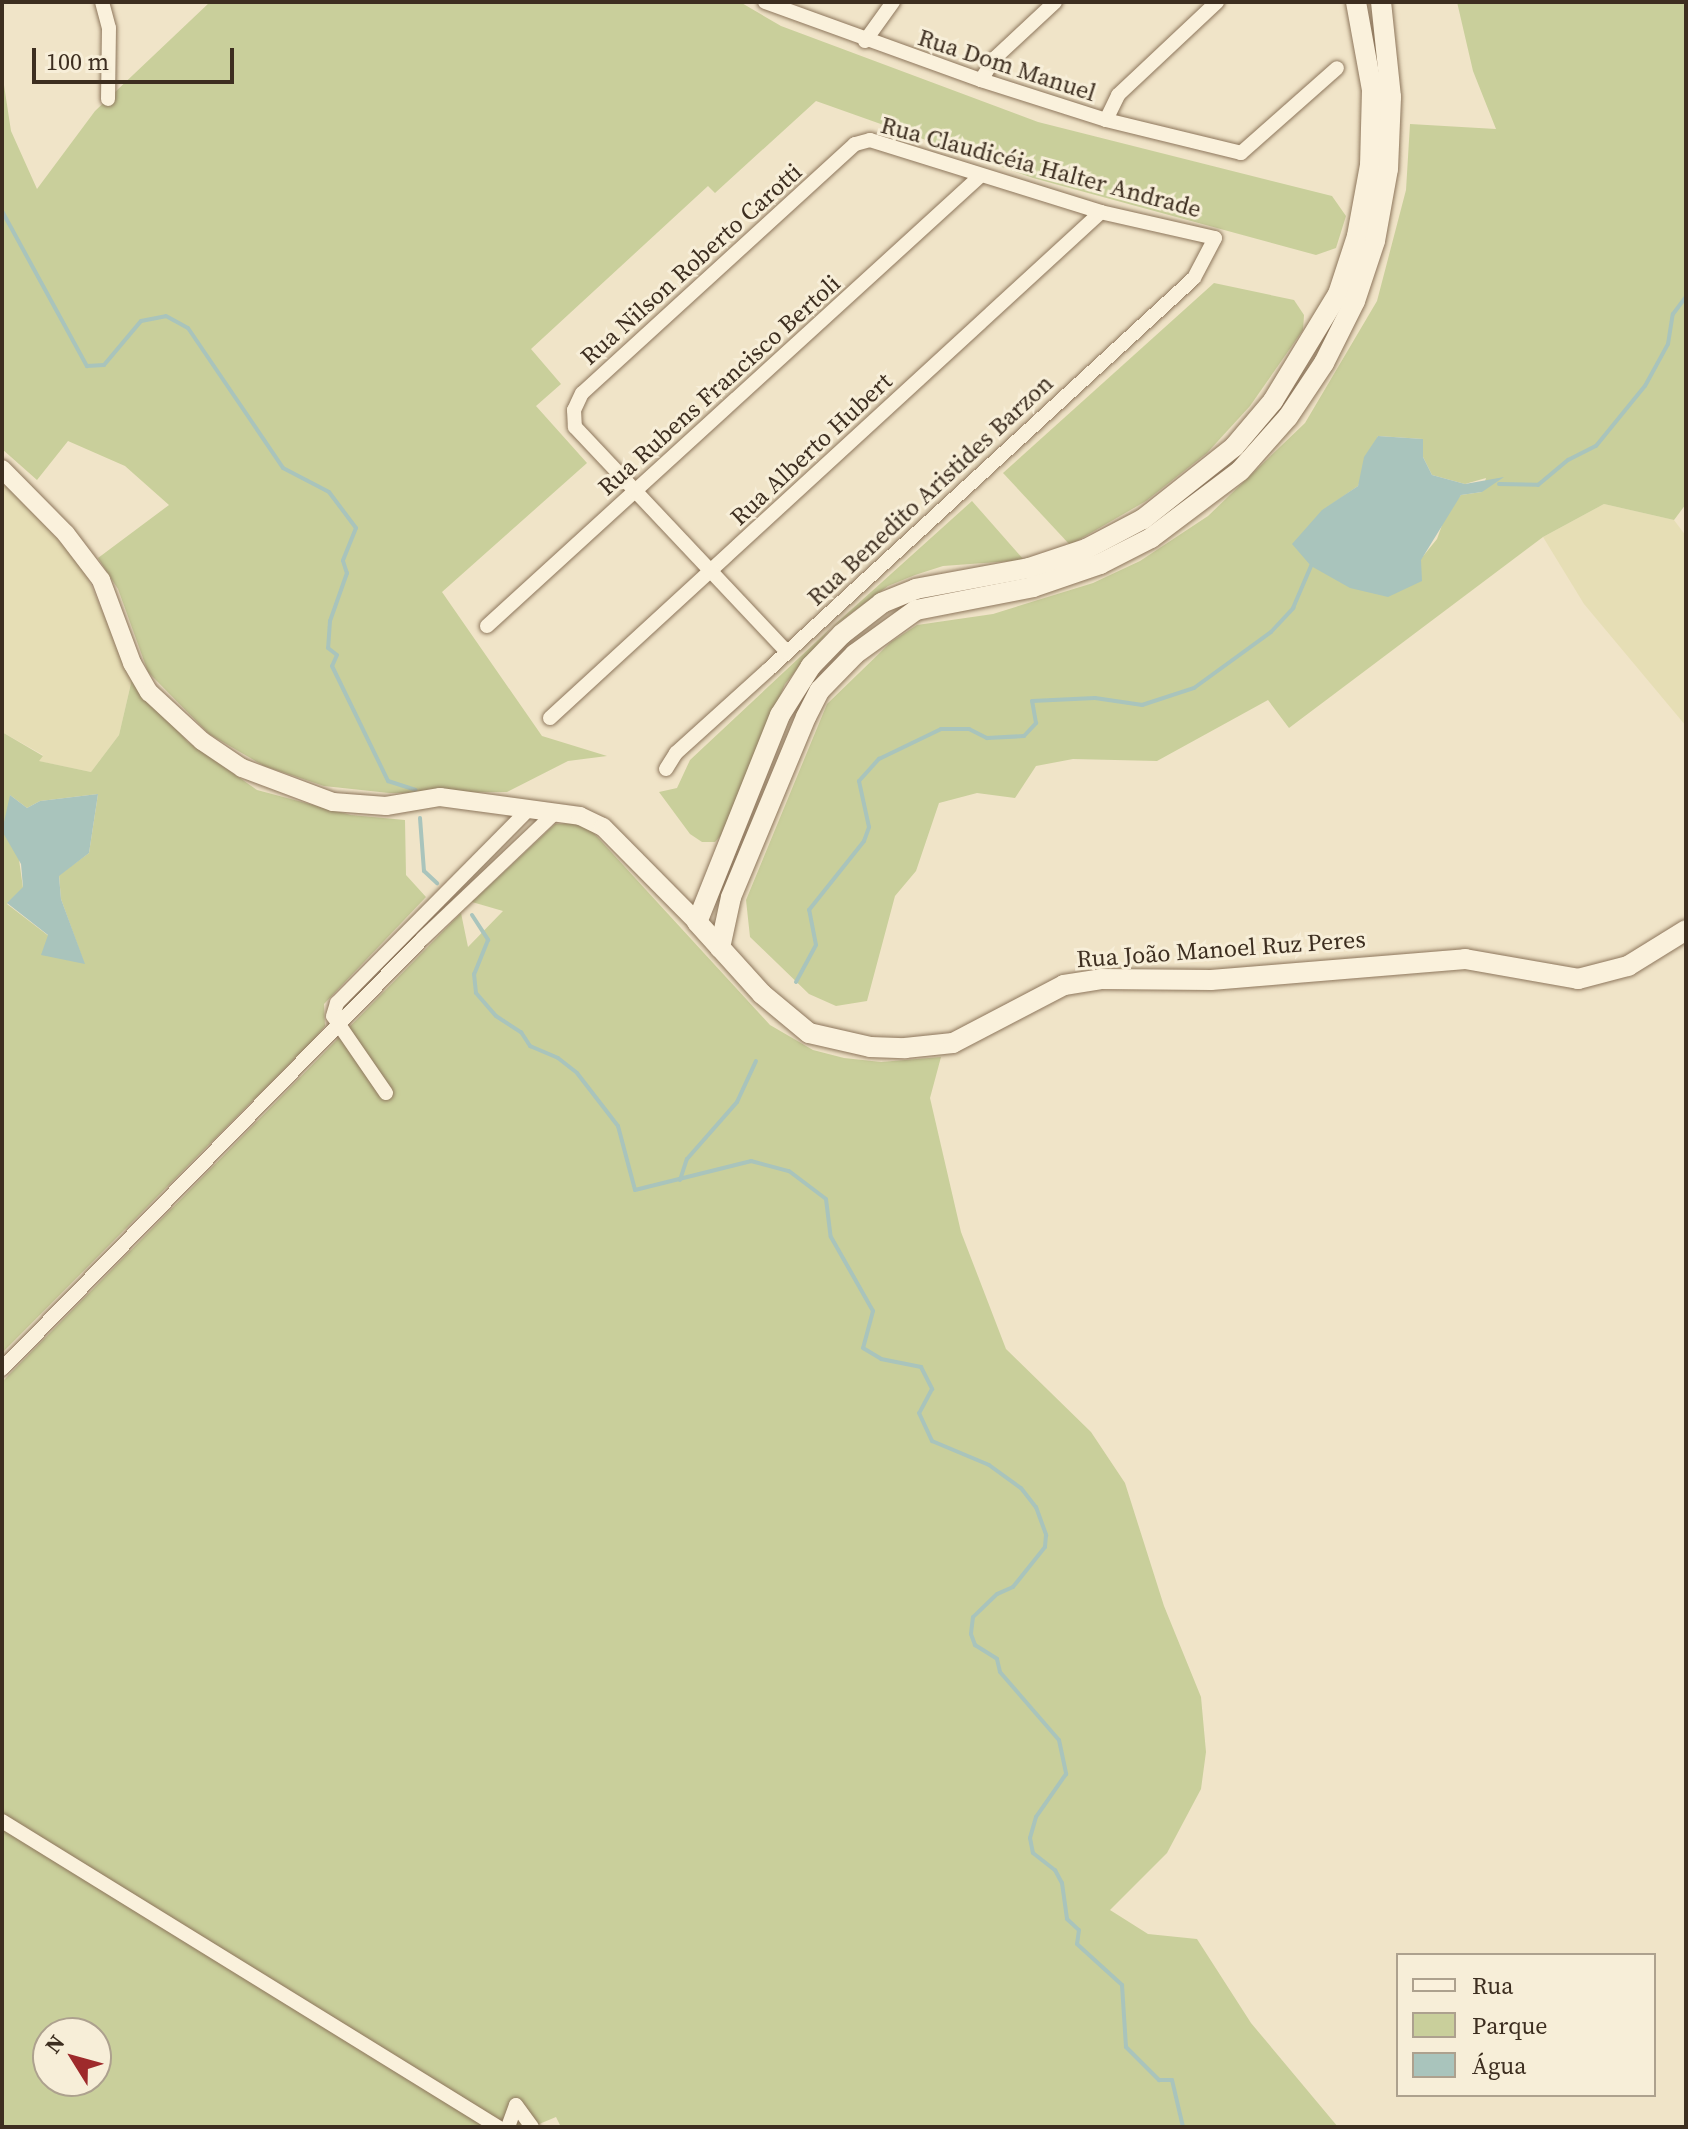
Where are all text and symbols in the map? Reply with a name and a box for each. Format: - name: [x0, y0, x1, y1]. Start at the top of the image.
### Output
- street label: Rua Dom Manuel: [914, 23, 1100, 107]
- scale bar: [36, 32, 238, 82]
- text: 100 m: [46, 45, 109, 78]
- street label: Rua Claudicéia Halter Andrade: [878, 110, 1204, 224]
- street label: Rua Nilson Roberto Carotti: [575, 157, 807, 371]
- street label: Rua Rubens Francisco Bertoli: [592, 269, 846, 501]
- street label: Rua Alberto Hubert: [724, 367, 898, 531]
- street label: Rua Benedito Aristides Barzon: [801, 369, 1059, 611]
- street label: Rua João Manoel Ruz Peres: [1075, 925, 1367, 973]
- legend: [1396, 1953, 1656, 2097]
- text: Rua: [1472, 1969, 1514, 2002]
- text: Parque: [1472, 2009, 1548, 2042]
- north arrow: [32, 2017, 112, 2097]
- text: N: [38, 2028, 71, 2059]
- text: Água: [1472, 2049, 1527, 2082]

